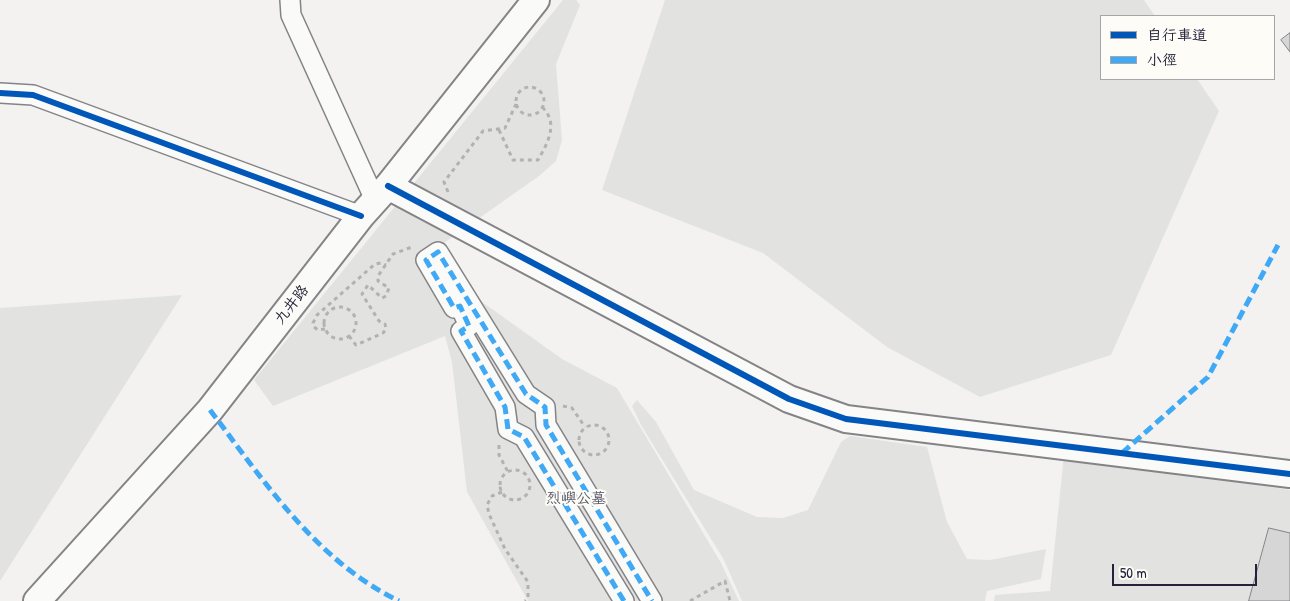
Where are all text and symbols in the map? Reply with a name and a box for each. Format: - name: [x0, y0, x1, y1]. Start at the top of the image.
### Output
- legend: [1100, 15, 1275, 80]
- text: 自行車道: [1147, 24, 1207, 45]
- text: 小徑: [1147, 49, 1177, 70]
- street label: 九井路: [271, 282, 313, 328]
- park label: 烈嶼公墓: [546, 490, 606, 508]
- scale bar: [1115, 554, 1260, 586]
- text: 50 m: [1120, 562, 1147, 583]

